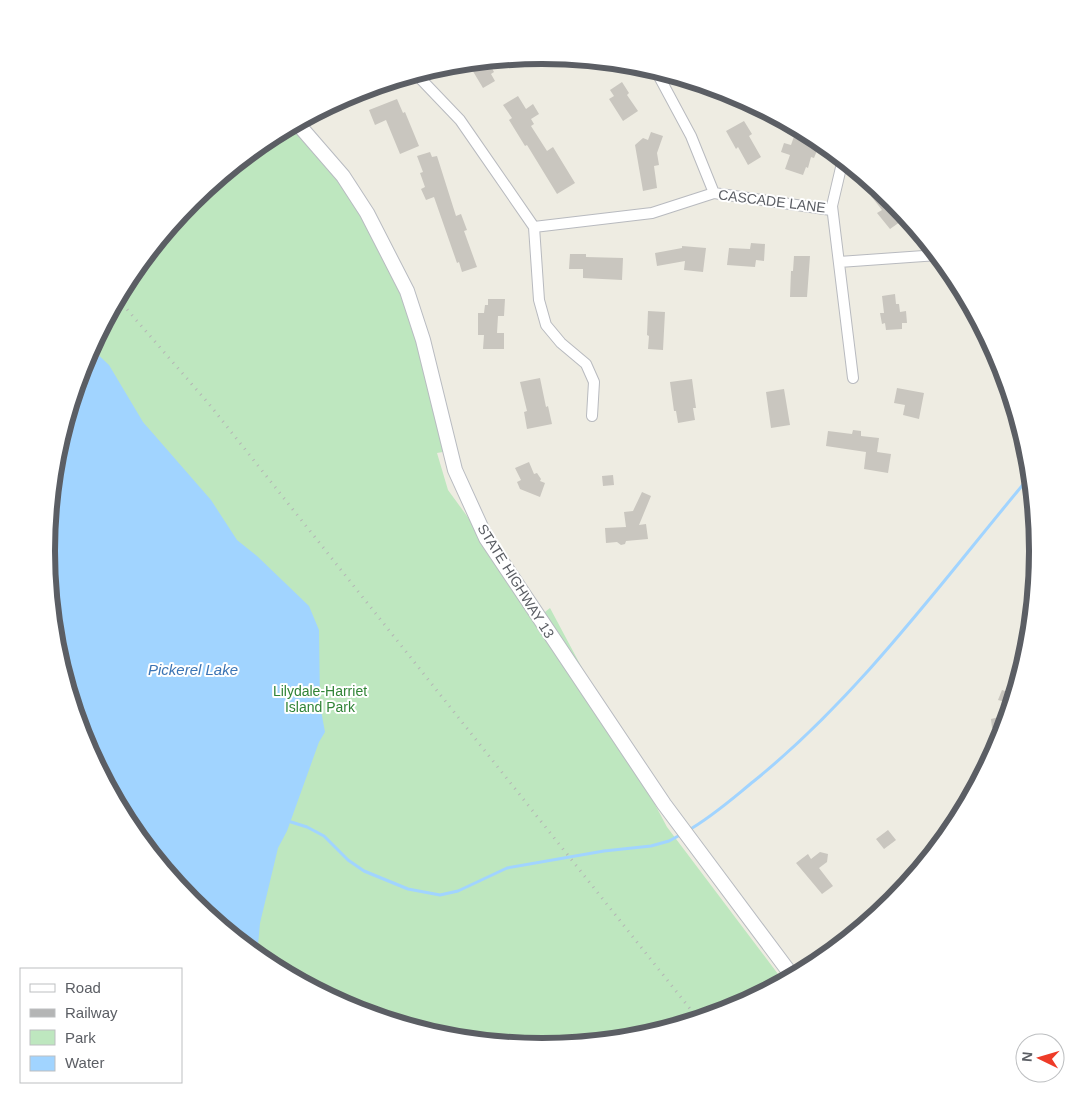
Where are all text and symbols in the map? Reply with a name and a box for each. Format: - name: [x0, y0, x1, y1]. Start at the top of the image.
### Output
- street label: CASCADE LANE: [717, 186, 827, 216]
- street label: STATE HIGHWAY 13: [474, 521, 558, 641]
- water label: Pickerel Lake: [148, 661, 238, 678]
- park label: Lilydale-Harriet Island Park: [273, 683, 367, 715]
- legend: [20, 968, 182, 1083]
- text: Road: [65, 979, 101, 996]
- text: Railway: [65, 1004, 118, 1021]
- text: Park: [65, 1029, 96, 1046]
- north arrow: [1015, 1033, 1065, 1083]
- text: N: [1019, 1051, 1035, 1063]
- text: Water: [65, 1054, 104, 1071]

